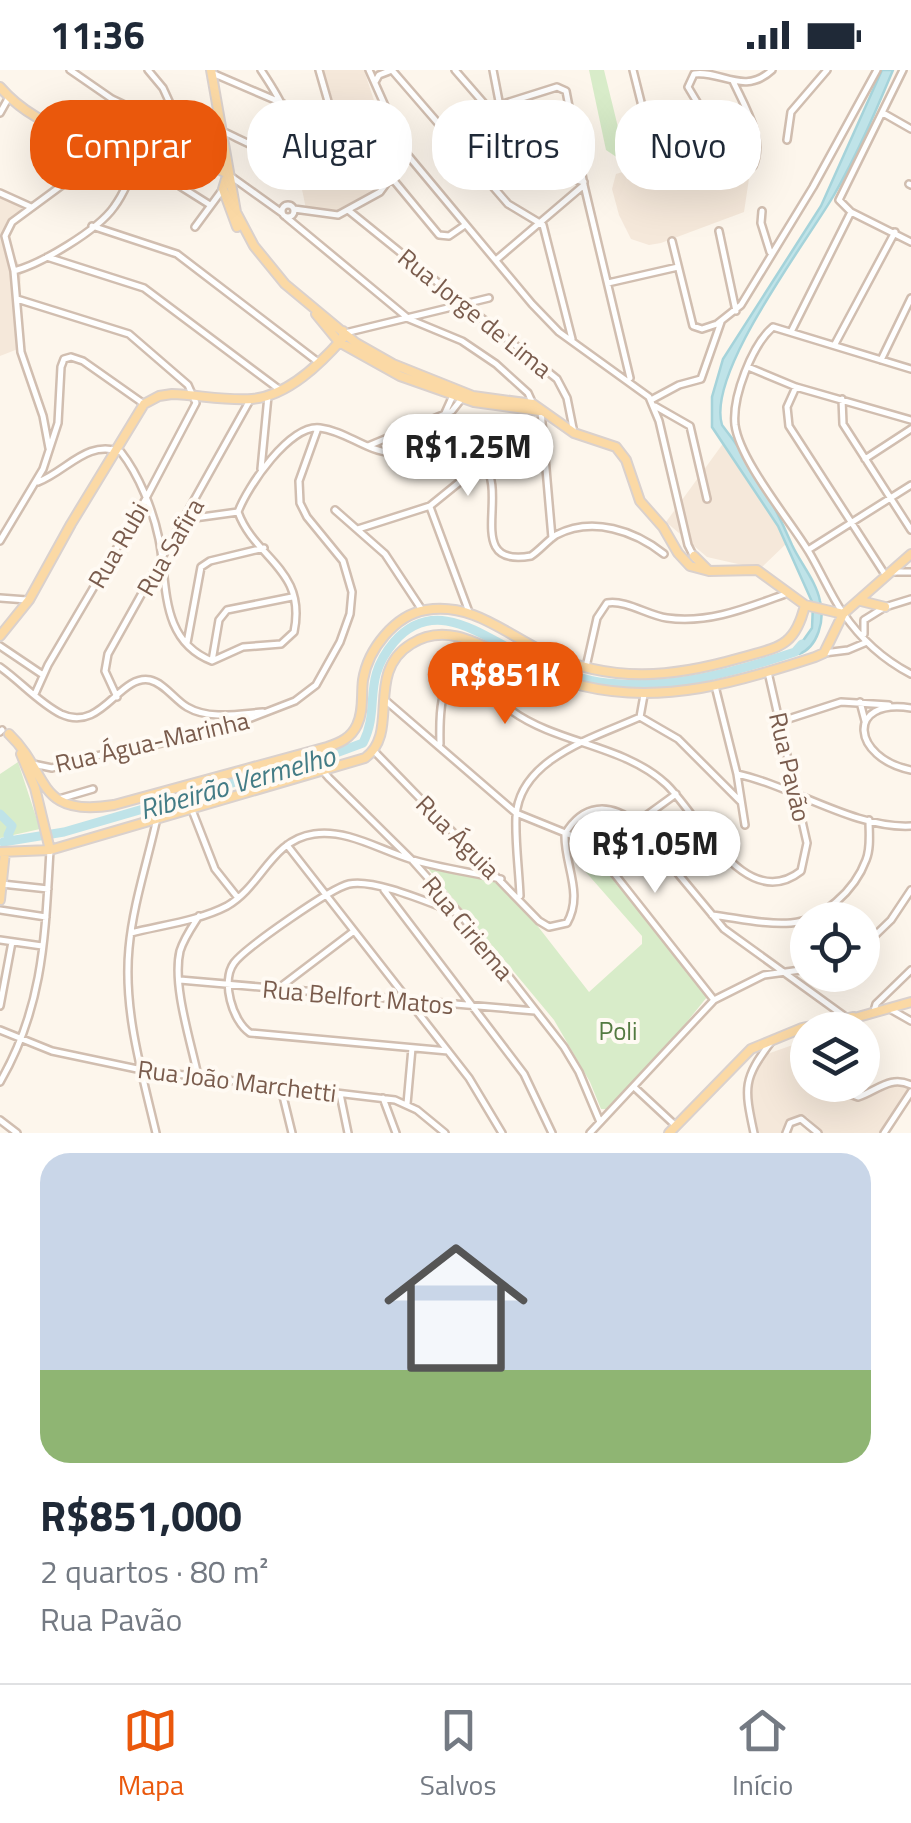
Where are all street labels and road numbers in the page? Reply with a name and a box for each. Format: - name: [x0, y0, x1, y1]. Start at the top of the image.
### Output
- street label: Rua Jorge de Lima: [390, 239, 561, 387]
- street label: Rua Safira: [127, 490, 214, 603]
- street label: Rua Rubi: [78, 495, 158, 595]
- street label: Rua Água-Marinha: [51, 701, 253, 783]
- street label: Rua Pavão: [759, 709, 821, 825]
- street label: Rua Águia: [407, 786, 509, 888]
- street label: Rua Ciriema: [413, 868, 523, 989]
- street label: Rua Belfort Matos: [261, 970, 455, 1024]
- street label: Rua João Marchetti: [135, 1050, 339, 1112]

